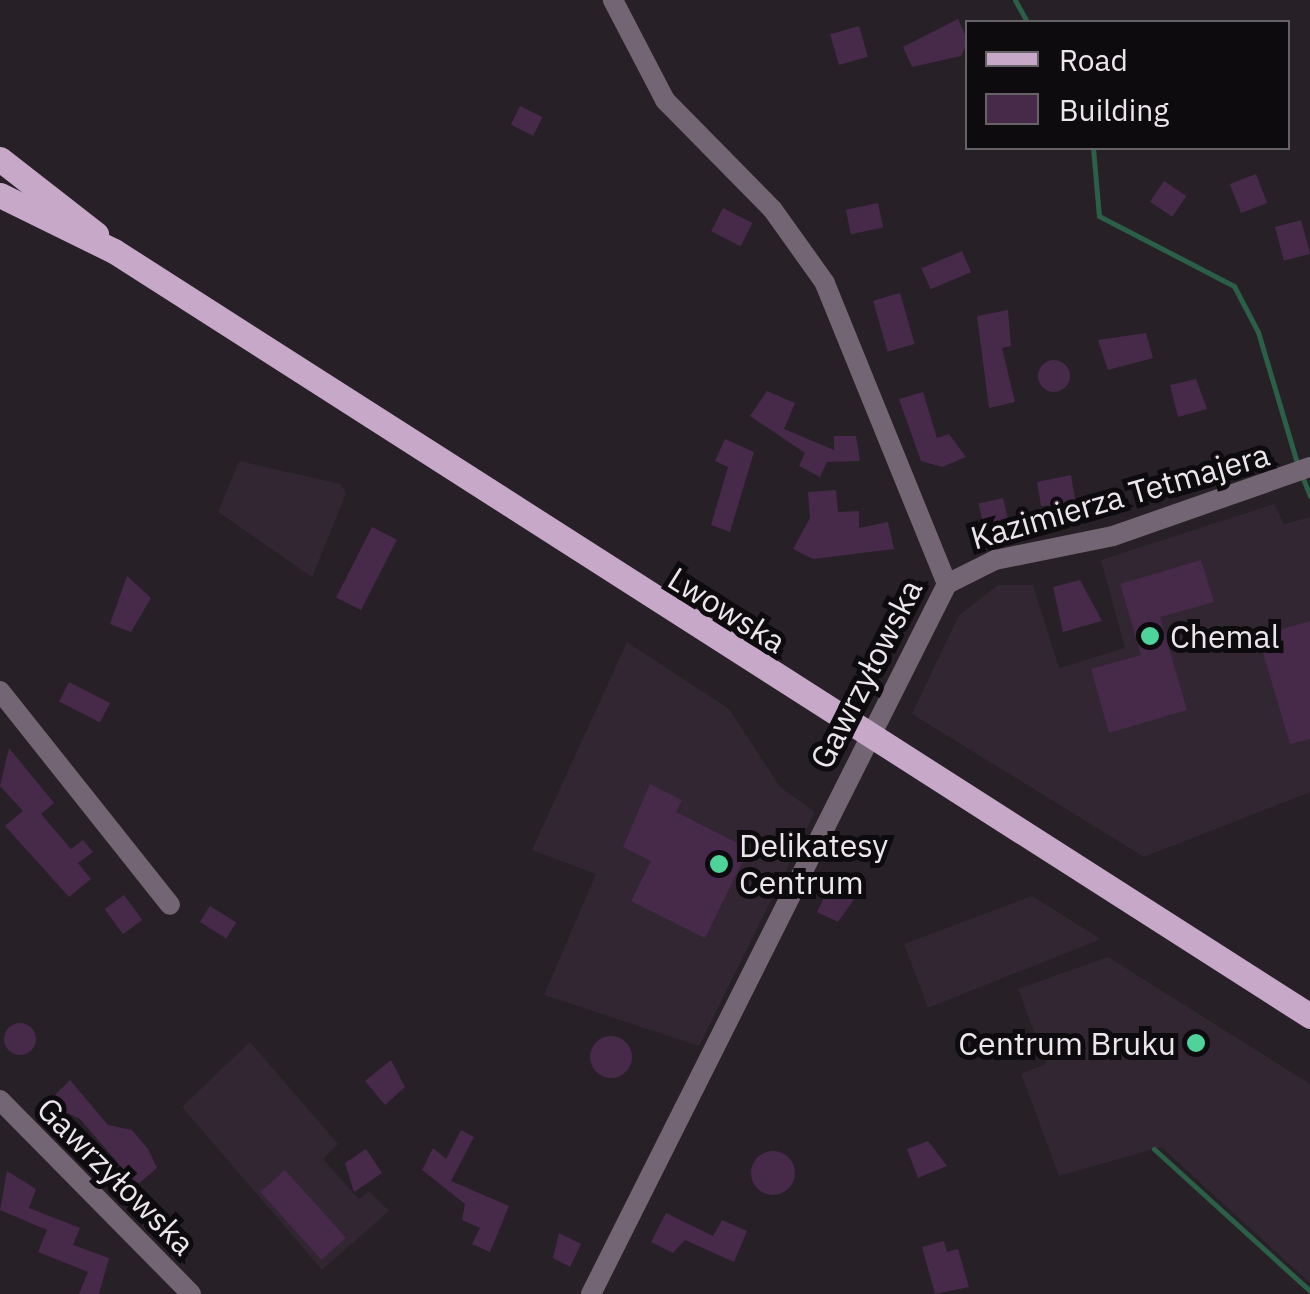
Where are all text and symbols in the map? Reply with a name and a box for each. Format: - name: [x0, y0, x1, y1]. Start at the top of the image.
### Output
- legend: [965, 20, 1290, 150]
- text: Road: [1059, 40, 1128, 79]
- text: Building: [1059, 90, 1169, 129]
- street label: Kazimierza Tetmajera: [966, 435, 1274, 557]
- street label: Lwowska: [661, 559, 793, 661]
- street label: Gawrzyłowska: [802, 573, 930, 775]
- place label: Chemal: [1170, 617, 1279, 655]
- marker: Chemal: [1139, 625, 1161, 647]
- place label: Delikatesy Centrum: [739, 827, 888, 902]
- marker: Delikatesy Centrum: [708, 853, 730, 875]
- place label: Centrum Bruku: [958, 1024, 1176, 1062]
- marker: Centrum Bruku: [1185, 1032, 1207, 1054]
- street label: Gawrzyłowska: [29, 1089, 203, 1263]

